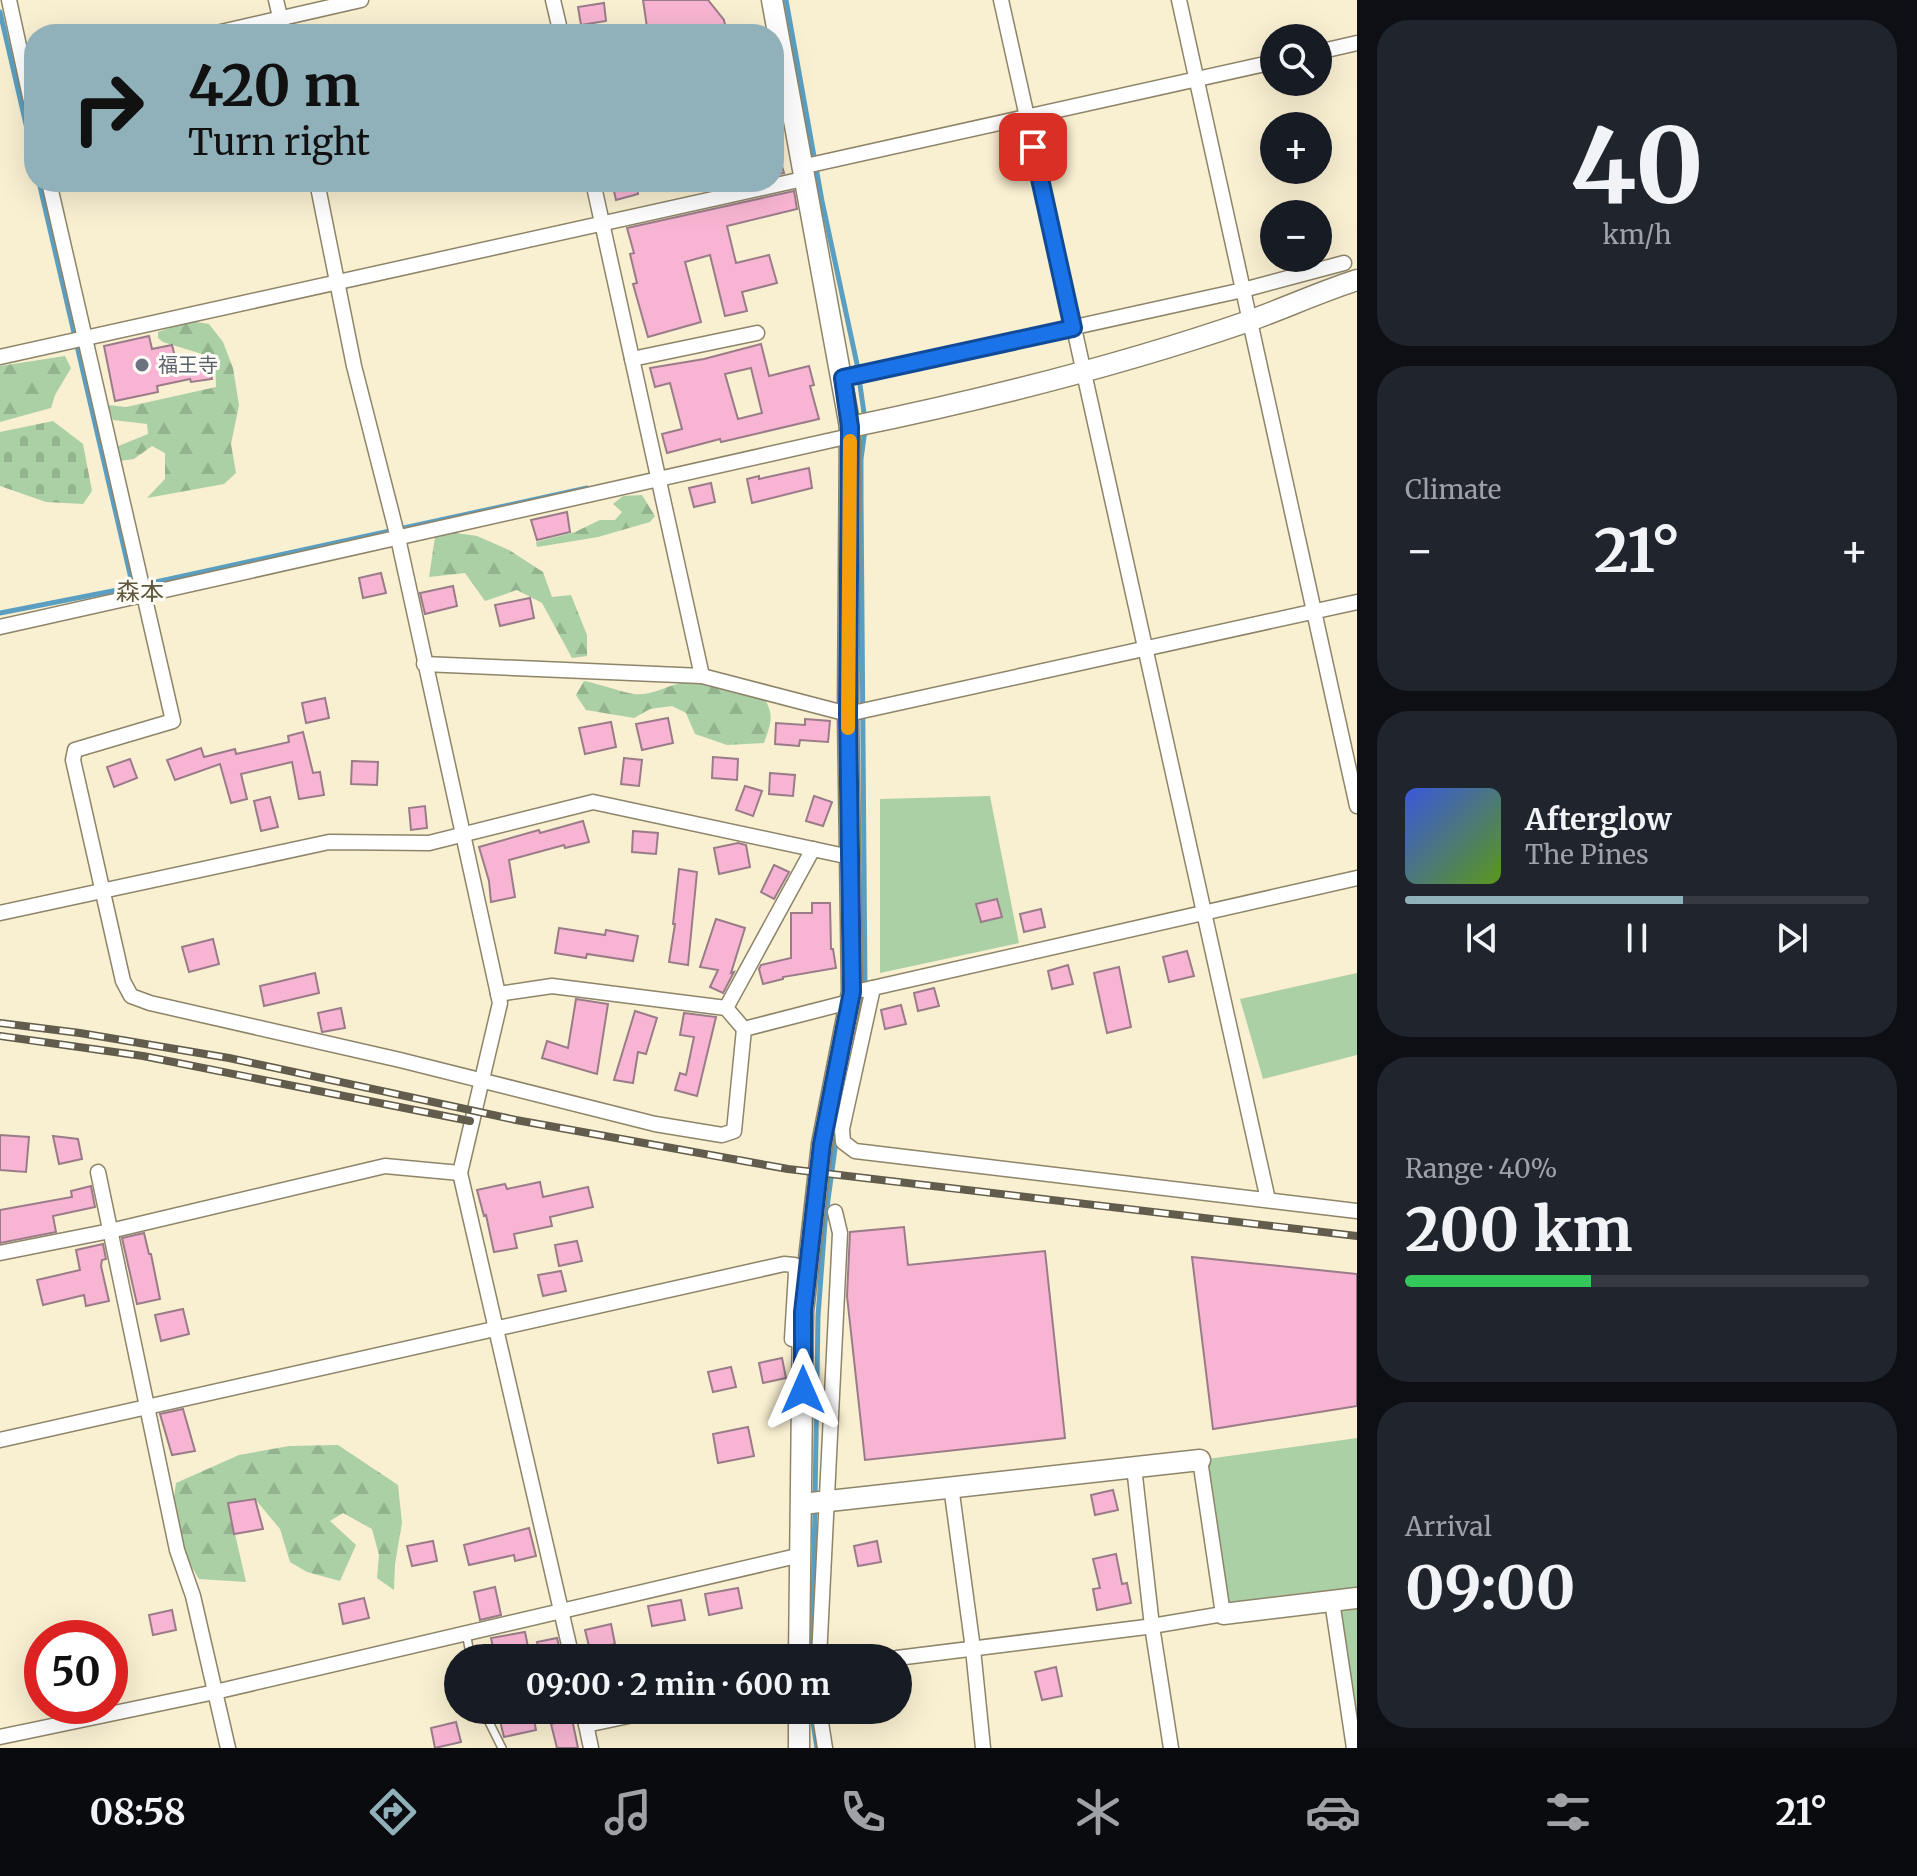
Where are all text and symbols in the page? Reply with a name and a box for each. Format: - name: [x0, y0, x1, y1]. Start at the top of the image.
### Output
- map controls: [1260, 24, 1332, 272]
- button: search: [1260, 24, 1332, 96]
- text: 420 m: [188, 51, 360, 121]
- icon: right: [56, 56, 160, 160]
- text: 40: [1570, 101, 1704, 231]
- button: +: [1260, 112, 1332, 184]
- pin: [999, 113, 1067, 181]
- text: Turn right: [188, 120, 370, 165]
- icon: arrive: [1011, 125, 1055, 169]
- button: −: [1260, 200, 1332, 272]
- text: km/h: [1603, 218, 1671, 251]
- place label: 福王寺: [158, 352, 218, 377]
- marker: 福王寺: [133, 356, 151, 374]
- text: Climate: [1405, 473, 1501, 506]
- text: 21°: [1594, 513, 1680, 588]
- text: −: [1405, 523, 1434, 578]
- text: +: [1840, 523, 1869, 578]
- district label: 森本: [116, 576, 164, 607]
- text: Afterglow: [1525, 800, 1672, 838]
- text: The Pines: [1525, 838, 1649, 871]
- icon: previous: [1460, 916, 1504, 960]
- icon: pause: [1615, 916, 1659, 960]
- icon: next: [1770, 916, 1814, 960]
- text: Range · 40%: [1405, 1152, 1557, 1185]
- text: 200 km: [1405, 1192, 1633, 1267]
- position arrow: [761, 1348, 845, 1432]
- text: Arrival: [1405, 1510, 1492, 1543]
- text: 09:00: [1405, 1550, 1575, 1625]
- speed limit sign: 50: [24, 1620, 128, 1724]
- text: 09:00 · 2 min · 600 m: [526, 1665, 830, 1703]
- icon: directions: [365, 1784, 421, 1840]
- icon: music: [600, 1784, 656, 1840]
- icon: phone: [835, 1784, 891, 1840]
- icon: climate: [1070, 1784, 1126, 1840]
- icon: car: [1305, 1784, 1361, 1840]
- icon: filters: [1540, 1784, 1596, 1840]
- text: 08:58: [90, 1790, 186, 1835]
- text: 21°: [1775, 1790, 1827, 1835]

